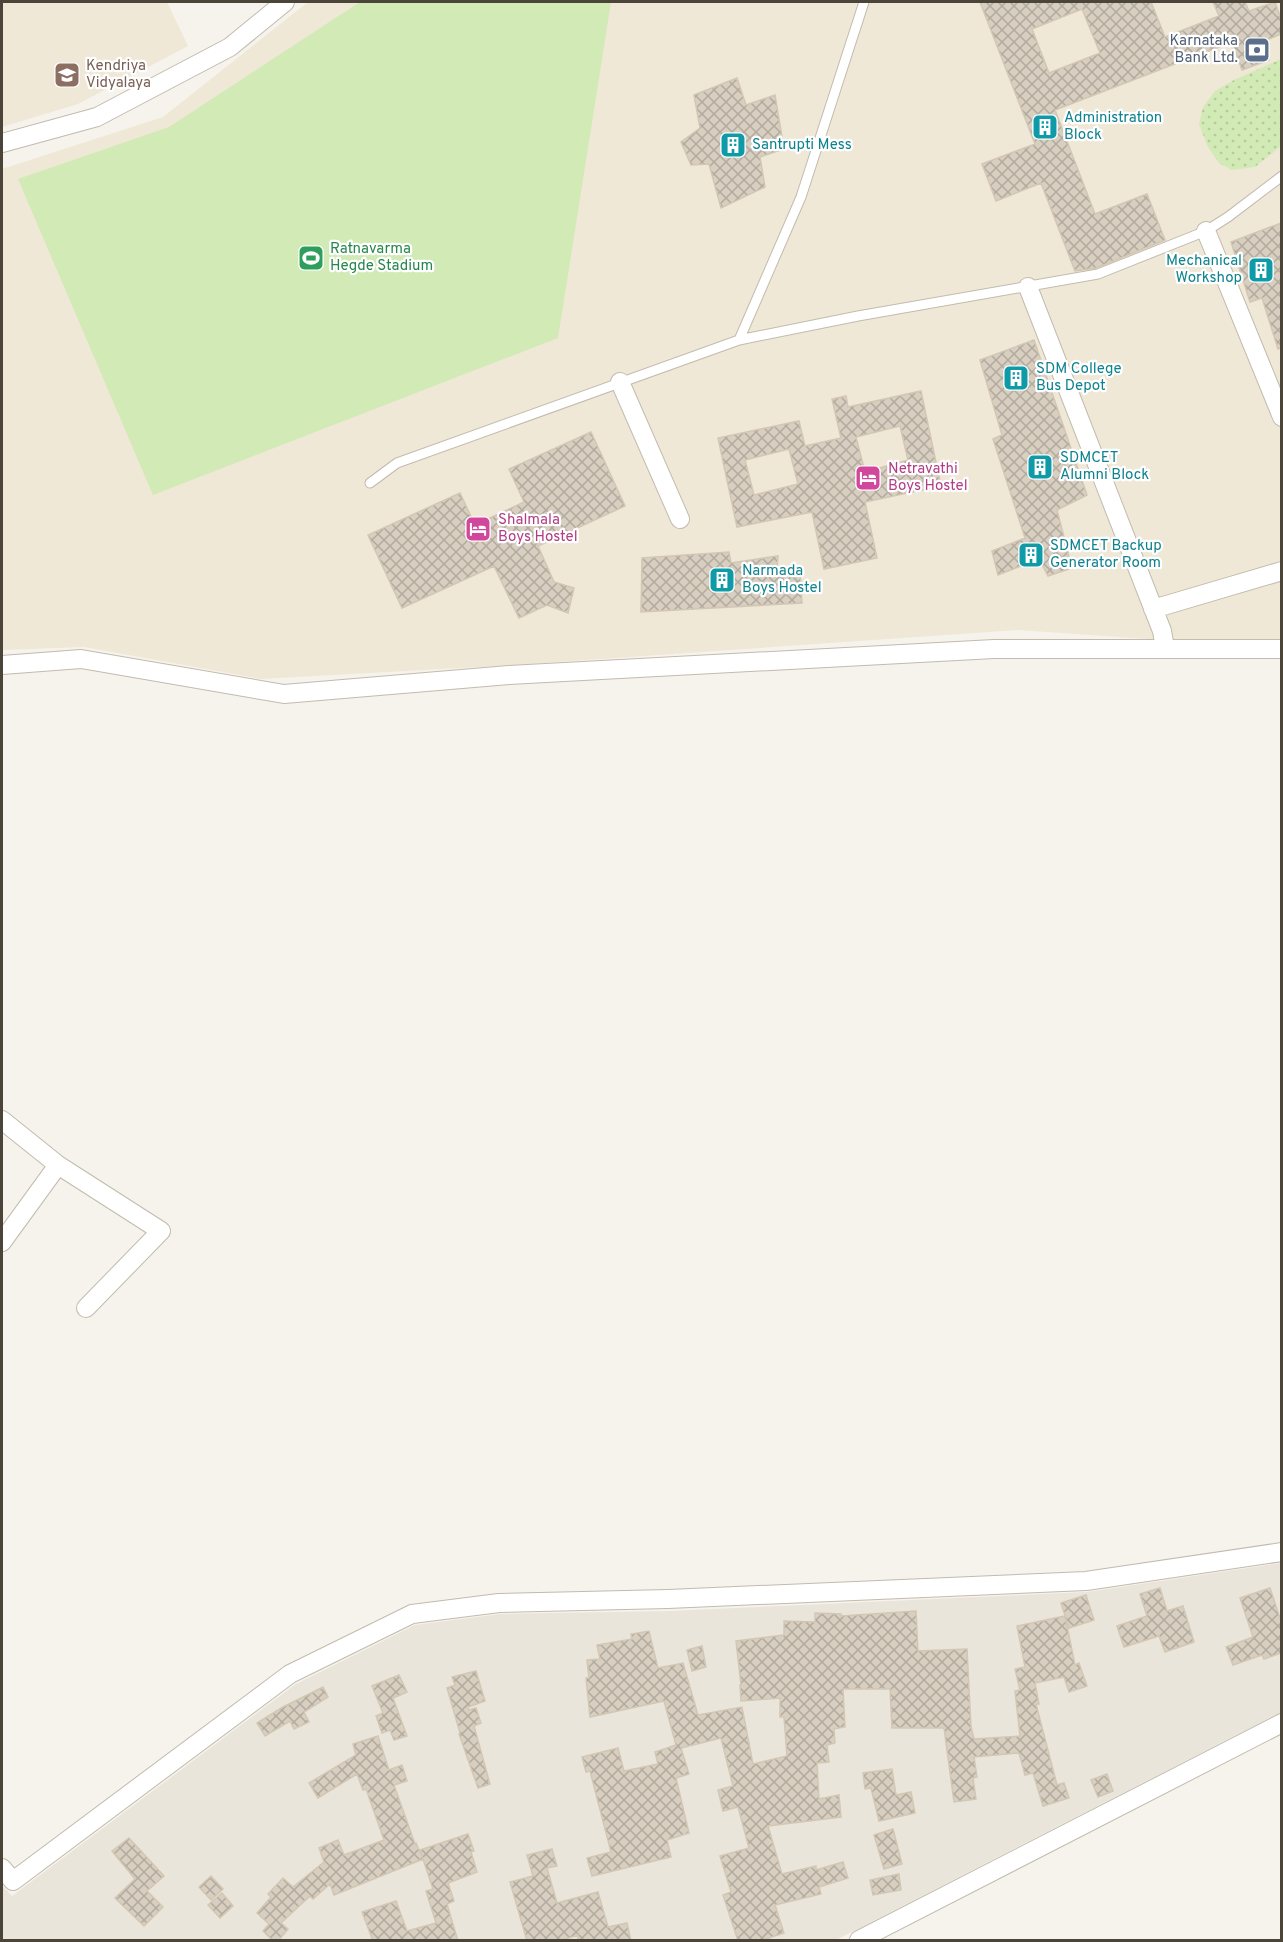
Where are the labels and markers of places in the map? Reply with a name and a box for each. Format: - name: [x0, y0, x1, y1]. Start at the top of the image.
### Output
- place label: Karnataka Bank Ltd.: [1169, 32, 1238, 68]
- bank icon: Karnataka Bank Ltd.: [1242, 35, 1272, 65]
- place label: Kendriya Vidyalaya: [86, 57, 151, 93]
- school or university icon: Kendriya Vidyalaya: [52, 60, 82, 90]
- place label: Administration Block: [1064, 109, 1162, 145]
- building icon: Administration Block: [1030, 112, 1060, 142]
- building icon: Santrupti Mess: [718, 130, 748, 160]
- place label: Santrupti Mess: [752, 136, 852, 155]
- place label: Ratnavarma Hegde Stadium: [330, 240, 433, 276]
- sports icon: Ratnavarma Hegde Stadium: [296, 243, 326, 273]
- place label: Mechanical Workshop: [1166, 252, 1242, 288]
- building icon: Mechanical Workshop: [1246, 255, 1276, 285]
- place label: SDM College Bus Depot: [1036, 360, 1122, 396]
- building icon: SDM College Bus Depot: [1001, 363, 1031, 393]
- place label: SDMCET Alumni Block: [1060, 449, 1149, 485]
- building icon: SDMCET Alumni Block: [1025, 452, 1055, 482]
- place label: Netravathi Boys Hostel: [888, 460, 968, 496]
- hotel icon: Netravathi Boys Hostel: [853, 463, 883, 493]
- place label: Shalmala Boys Hostel: [498, 511, 578, 547]
- hotel icon: Shalmala Boys Hostel: [463, 514, 493, 544]
- place label: SDMCET Backup Generator Room: [1050, 537, 1162, 573]
- building icon: SDMCET Backup Generator Room: [1016, 540, 1046, 570]
- place label: Narmada Boys Hostel: [742, 562, 822, 598]
- building icon: Narmada Boys Hostel: [707, 565, 737, 595]

